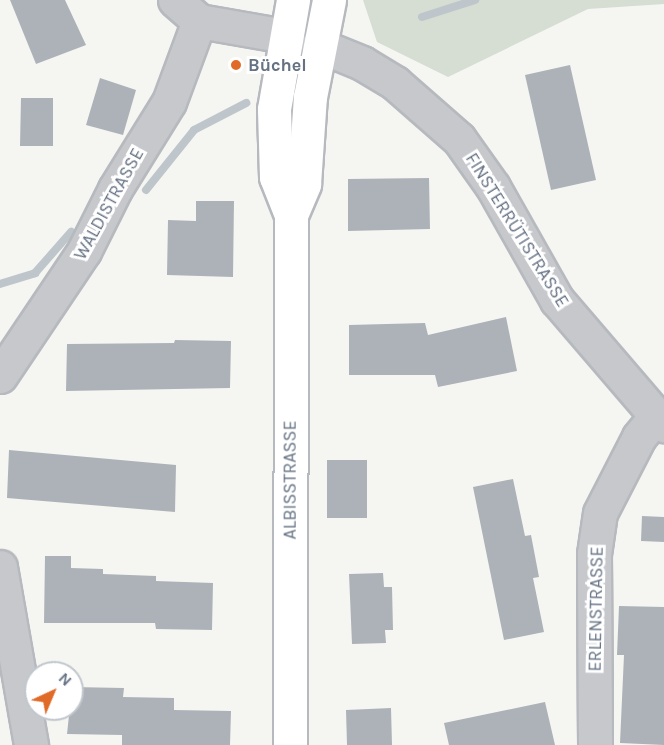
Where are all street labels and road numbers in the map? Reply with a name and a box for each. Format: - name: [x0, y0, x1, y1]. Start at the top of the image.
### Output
- street label: WALDISTRASSE: [69, 144, 149, 264]
- street label: FINSTERRÜTISTRASSE: [461, 149, 573, 311]
- street label: ALBISSTRASSE: [279, 421, 301, 539]
- street label: ERLENSTRASSE: [584, 546, 608, 672]

